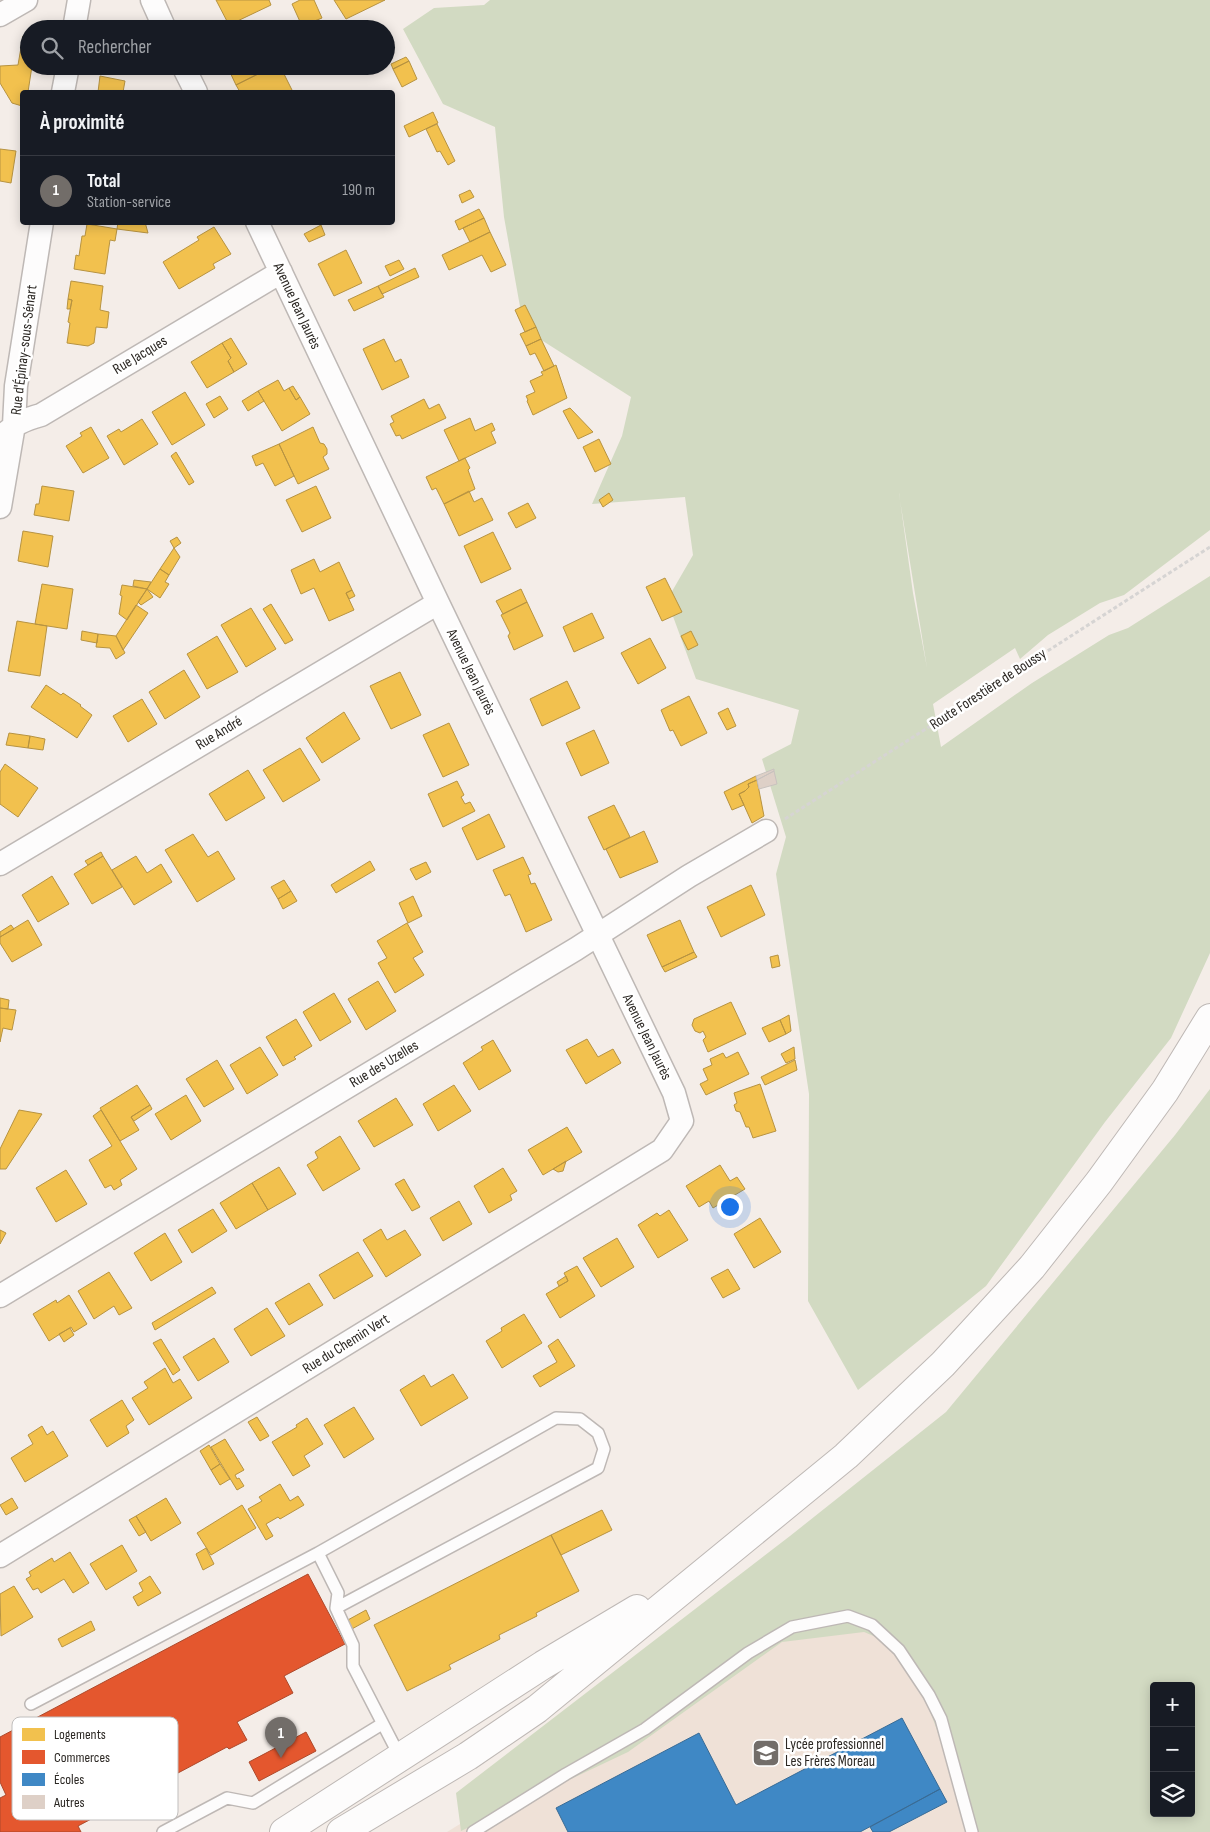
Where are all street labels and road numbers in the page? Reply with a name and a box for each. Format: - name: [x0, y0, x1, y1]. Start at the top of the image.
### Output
- street label: Avenue Jean Jaurès: [268, 259, 325, 352]
- street label: Rue d'Épinay-sous-Sénart: [7, 283, 41, 416]
- street label: Rue Jacques: [109, 331, 171, 379]
- street label: Avenue Jean Jaurès: [442, 625, 500, 718]
- street label: Route Forestière de Boussy: [926, 644, 1050, 734]
- street label: Rue André: [192, 712, 246, 754]
- street label: Avenue Jean Jaurès: [618, 990, 676, 1083]
- street label: Rue des Uzelles: [346, 1036, 422, 1092]
- street label: Rue du Chemin Vert: [299, 1310, 393, 1378]

